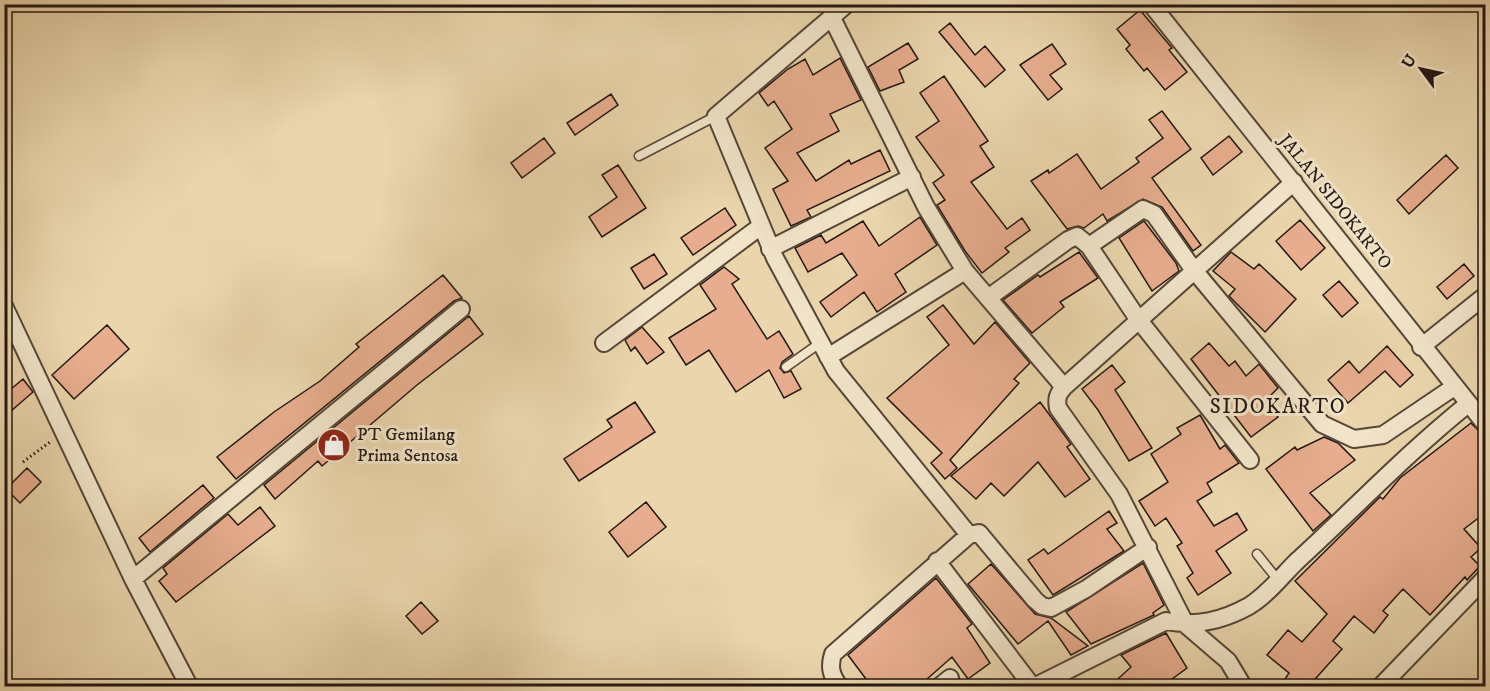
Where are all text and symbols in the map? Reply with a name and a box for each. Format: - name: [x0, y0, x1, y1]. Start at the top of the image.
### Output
- north arrow: [1391, 39, 1451, 99]
- text: U: [1397, 50, 1421, 72]
- street label: JALAN SIDOKARTO: [1273, 129, 1396, 274]
- district label: SIDOKARTO: [1210, 394, 1346, 420]
- place label: PT Gemilang Prima Sentosa: [357, 424, 459, 467]
- shop icon: PT Gemilang Prima Sentosa: [316, 427, 352, 463]

